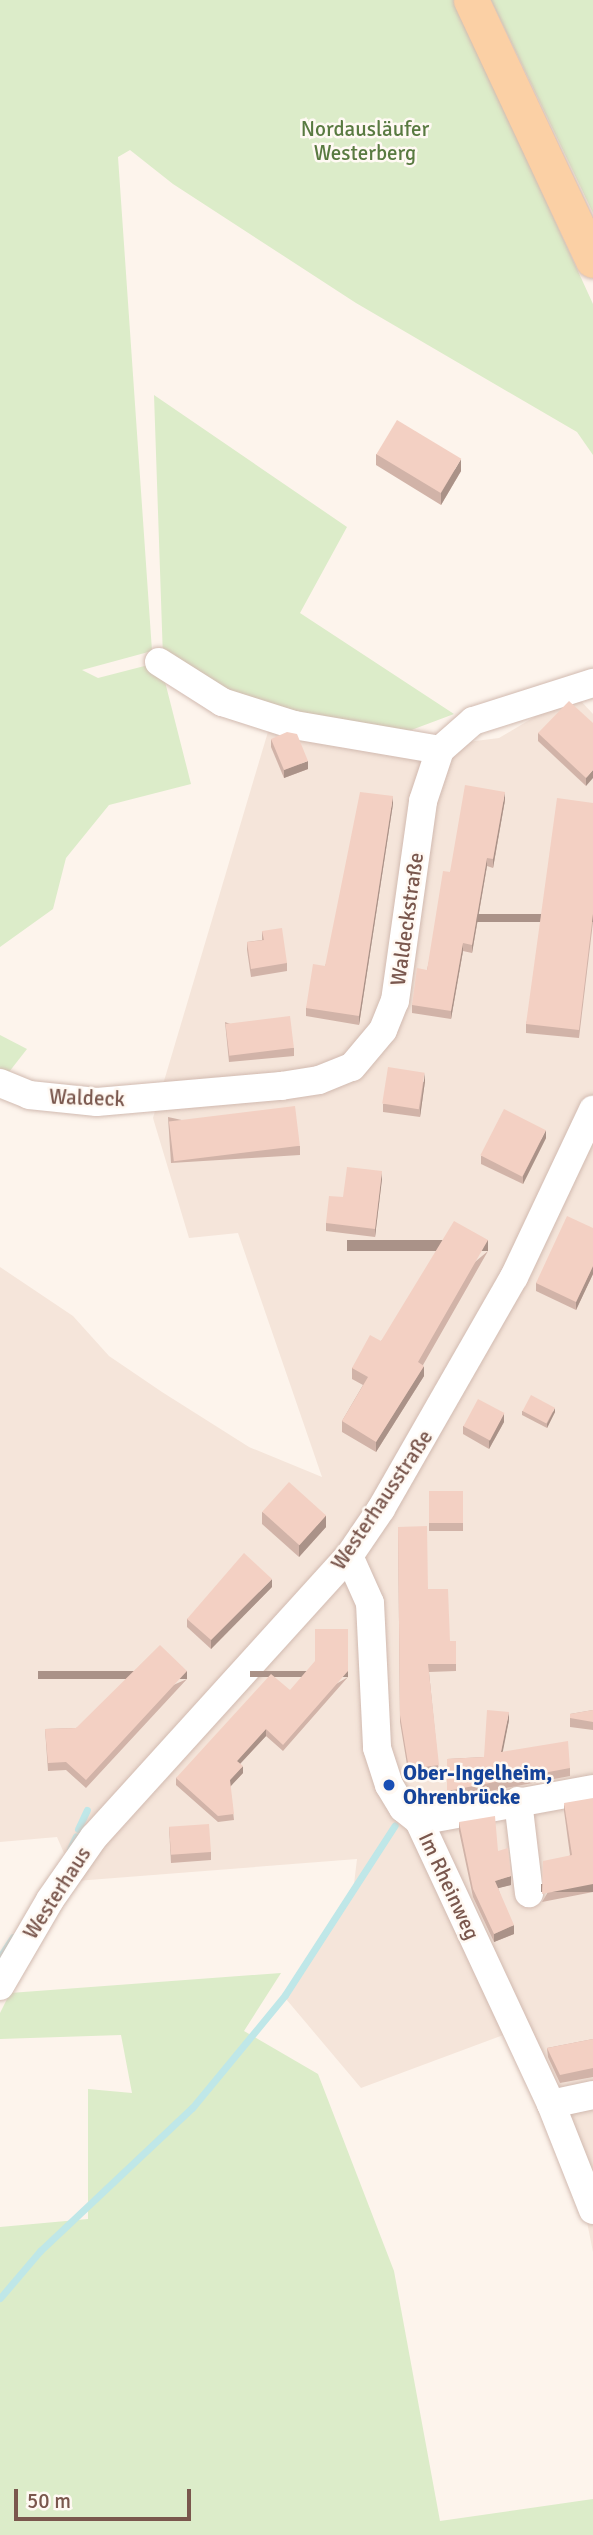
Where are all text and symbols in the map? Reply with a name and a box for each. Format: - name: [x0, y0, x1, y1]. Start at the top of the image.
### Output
- park label: Nordausläufer Westerberg: [301, 116, 429, 166]
- street label: Waldeckstraße: [385, 851, 429, 987]
- street label: Waldeck: [49, 1084, 125, 1112]
- street label: Westerhausstraße: [326, 1425, 438, 1575]
- place label: Ober-Ingelheim, Ohrenbrücke: [403, 1760, 553, 1810]
- marker: Ober-Ingelheim, Ohrenbrücke: [381, 1777, 397, 1793]
- street label: Im Rheinweg: [413, 1828, 485, 1944]
- street label: Westerhaus: [18, 1842, 96, 1944]
- scale bar: [18, 2476, 194, 2520]
- text: 50 m: [27, 2488, 71, 2514]

